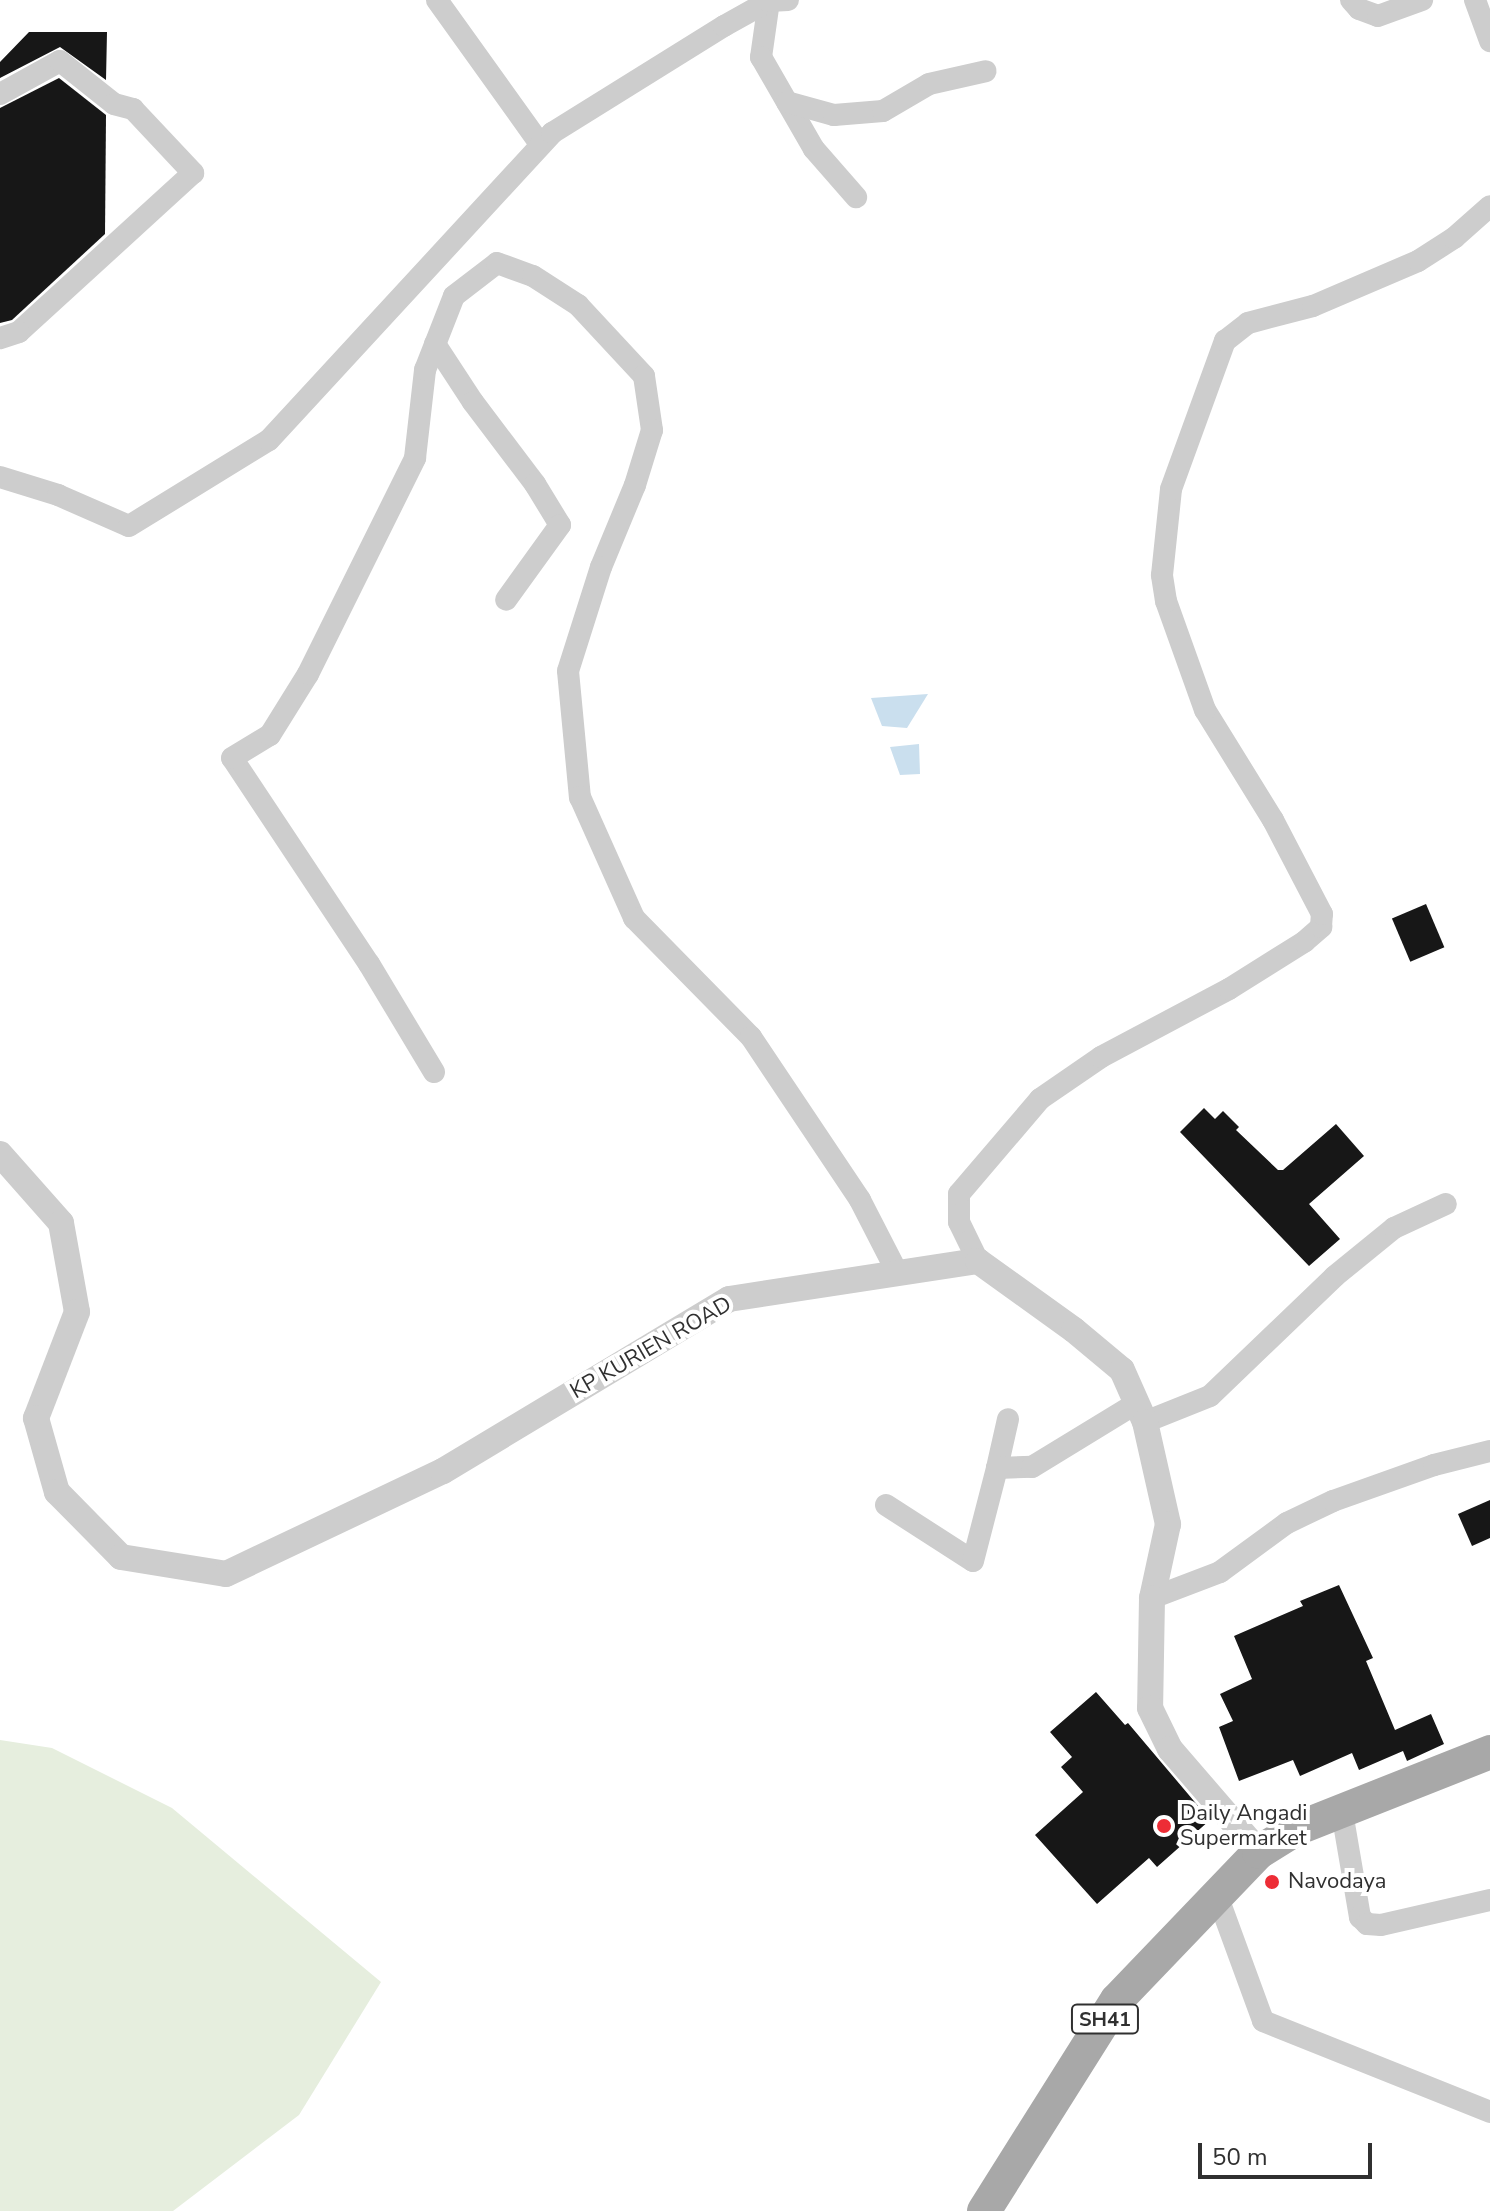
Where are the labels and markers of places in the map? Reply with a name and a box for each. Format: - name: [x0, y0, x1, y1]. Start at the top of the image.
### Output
- place label: Daily Angadi Supermarket: [1180, 1800, 1307, 1852]
- marker: Daily Angadi Supermarket: [1155, 1817, 1173, 1835]
- place label: Navodaya: [1288, 1869, 1386, 1895]
- marker: Navodaya: [1263, 1873, 1281, 1891]

